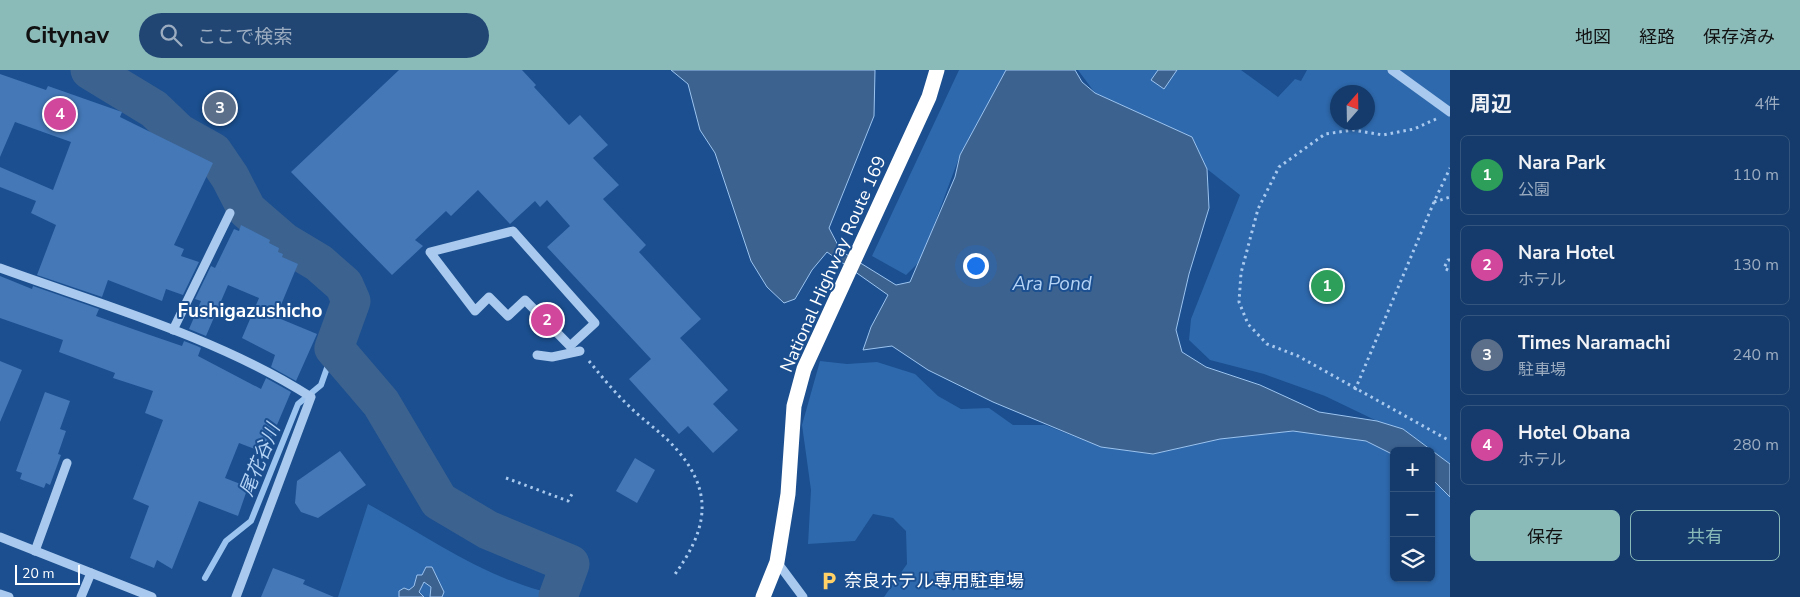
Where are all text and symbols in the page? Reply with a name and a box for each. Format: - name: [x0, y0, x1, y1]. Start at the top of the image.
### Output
- search box: [139, 13, 489, 58]
- text: Citynav: [25, 19, 109, 51]
- icon: search: [157, 21, 185, 49]
- text: ここで検索: [197, 24, 292, 50]
- text: 地図: [1575, 25, 1611, 49]
- text: 経路: [1639, 25, 1675, 49]
- text: 保存済み: [1703, 25, 1775, 49]
- north arrow: [1330, 85, 1375, 130]
- pin: 3: [204, 89, 236, 127]
- text: 周辺: [1470, 90, 1512, 118]
- text: 4件: [1754, 93, 1780, 115]
- pin: 4: [44, 95, 76, 133]
- text: Nara Park: [1518, 150, 1605, 176]
- street label: National Highway Route 169: [774, 152, 892, 376]
- text: 1: [1482, 164, 1492, 186]
- text: 110 m: [1732, 164, 1779, 186]
- text: 公園: [1518, 179, 1550, 201]
- text: Nara Hotel: [1518, 240, 1615, 266]
- your location: [963, 253, 989, 279]
- text: 2: [1482, 254, 1492, 276]
- text: 130 m: [1732, 254, 1779, 276]
- pin: 1: [1311, 267, 1343, 305]
- text: ホテル: [1518, 269, 1566, 291]
- water label: Ara Pond: [1011, 271, 1093, 297]
- district label: Fushigazushicho: [178, 298, 322, 324]
- pin: 2: [531, 301, 563, 339]
- text: Times Naramachi: [1518, 330, 1670, 356]
- text: 3: [1482, 344, 1492, 366]
- text: 240 m: [1732, 344, 1779, 366]
- text: 駐車場: [1518, 359, 1566, 381]
- water label: 尾花谷川: [234, 418, 287, 500]
- text: Hotel Obana: [1518, 420, 1630, 446]
- text: 4: [1482, 434, 1492, 456]
- text: 280 m: [1732, 434, 1779, 456]
- map controls: [1390, 447, 1435, 582]
- button: +: [1390, 447, 1435, 492]
- text: ホテル: [1518, 449, 1566, 471]
- button: −: [1390, 492, 1435, 537]
- button: 保存: [1470, 510, 1620, 561]
- button: 共有: [1630, 510, 1780, 561]
- button: layers: [1390, 537, 1435, 582]
- scale bar: [15, 562, 80, 585]
- text: 20 m: [22, 564, 54, 583]
- place label: 奈良ホテル専用駐車場: [844, 569, 1024, 593]
- parking icon: 奈良ホテル専用駐車場: [818, 570, 840, 592]

